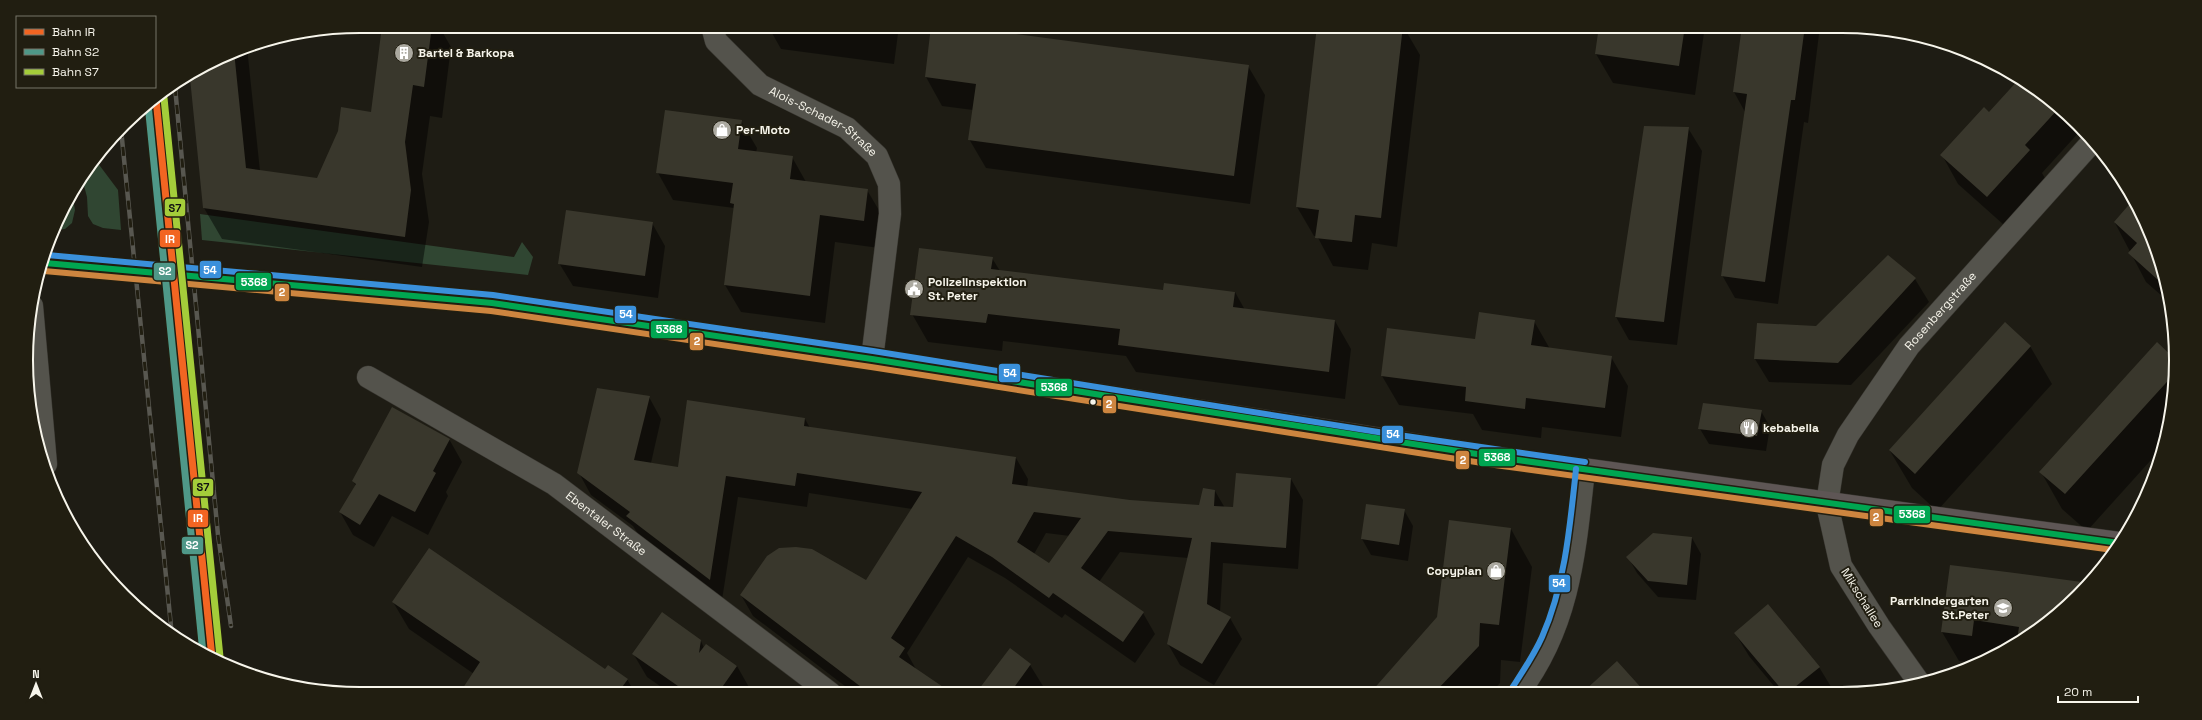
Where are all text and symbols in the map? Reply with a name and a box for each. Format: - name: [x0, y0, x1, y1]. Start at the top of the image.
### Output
- legend: [16, 16, 156, 88]
- text: Bahn IR: [52, 24, 95, 40]
- building icon: Bartel & Barkopa: [393, 42, 415, 64]
- text: Bahn S2: [52, 44, 99, 60]
- place label: Bartel & Barkopa: [418, 45, 514, 61]
- text: Bahn S7: [52, 64, 99, 80]
- street label: Alois-Schader-Straße: [766, 83, 881, 160]
- shop icon: Per-Moto: [711, 119, 733, 141]
- place label: Per-Moto: [736, 122, 790, 138]
- line badge: S7: [164, 198, 186, 217]
- text: S7: [169, 201, 181, 215]
- line badge: IR: [159, 229, 181, 248]
- text: IR: [165, 232, 175, 246]
- line badge: 54: [199, 260, 222, 279]
- line badge: S2: [153, 262, 176, 281]
- text: 54: [203, 263, 217, 277]
- text: S2: [158, 264, 172, 278]
- street label: Rosenbergstraße: [1901, 268, 1980, 354]
- line badge: 5368: [235, 272, 272, 291]
- place label: Polizeiinspektion St. Peter: [928, 274, 1027, 304]
- text: 5368: [241, 275, 268, 289]
- public building icon: Polizeiinspektion St. Peter: [903, 278, 925, 300]
- line badge: 2: [274, 283, 290, 302]
- text: 2: [279, 285, 286, 299]
- line badge: 54: [614, 305, 637, 324]
- text: 54: [619, 307, 633, 321]
- line badge: 5368: [650, 320, 688, 339]
- text: 5368: [656, 322, 683, 336]
- line badge: 2: [689, 332, 704, 351]
- text: 2: [694, 334, 701, 348]
- line badge: 54: [998, 363, 1021, 383]
- text: 54: [1003, 366, 1017, 380]
- line badge: 5368: [1035, 378, 1073, 397]
- text: 5368: [1041, 380, 1068, 394]
- line badge: 2: [1102, 395, 1117, 414]
- unlabelled marker: [1088, 397, 1098, 407]
- text: 2: [1106, 397, 1113, 411]
- restaurant icon: kebabella: [1738, 417, 1760, 439]
- place label: kebabella: [1763, 420, 1819, 436]
- line badge: 54: [1381, 425, 1404, 444]
- text: 54: [1386, 427, 1400, 441]
- line badge: 5368: [1478, 448, 1516, 467]
- line badge: 2: [1455, 450, 1470, 470]
- text: 5368: [1484, 450, 1511, 464]
- text: 2: [1460, 453, 1467, 467]
- line badge: S7: [192, 478, 214, 497]
- text: S7: [197, 480, 209, 494]
- street label: Ebentaler Straße: [562, 488, 650, 559]
- line badge: 5368: [1893, 505, 1931, 524]
- text: 5368: [1899, 507, 1926, 521]
- line badge: 2: [1869, 508, 1884, 527]
- line badge: IR: [187, 509, 209, 528]
- text: 2: [1873, 510, 1880, 524]
- text: IR: [193, 511, 203, 525]
- line badge: S2: [181, 536, 204, 555]
- text: S2: [185, 538, 199, 552]
- shop icon: Copyplan: [1485, 560, 1507, 582]
- place label: Copyplan: [1427, 563, 1482, 579]
- street label: Mikschallee: [1837, 565, 1887, 631]
- line badge: 54: [1548, 574, 1571, 593]
- text: 54: [1552, 576, 1566, 590]
- place label: Parrkindergarten St.Peter: [1890, 593, 1989, 623]
- school or university icon: Parrkindergarten St.Peter: [1992, 597, 2014, 619]
- north arrow: [16, 664, 56, 704]
- text: N: [32, 667, 40, 681]
- scale bar: [2058, 678, 2138, 704]
- text: 20 m: [2064, 684, 2092, 700]

